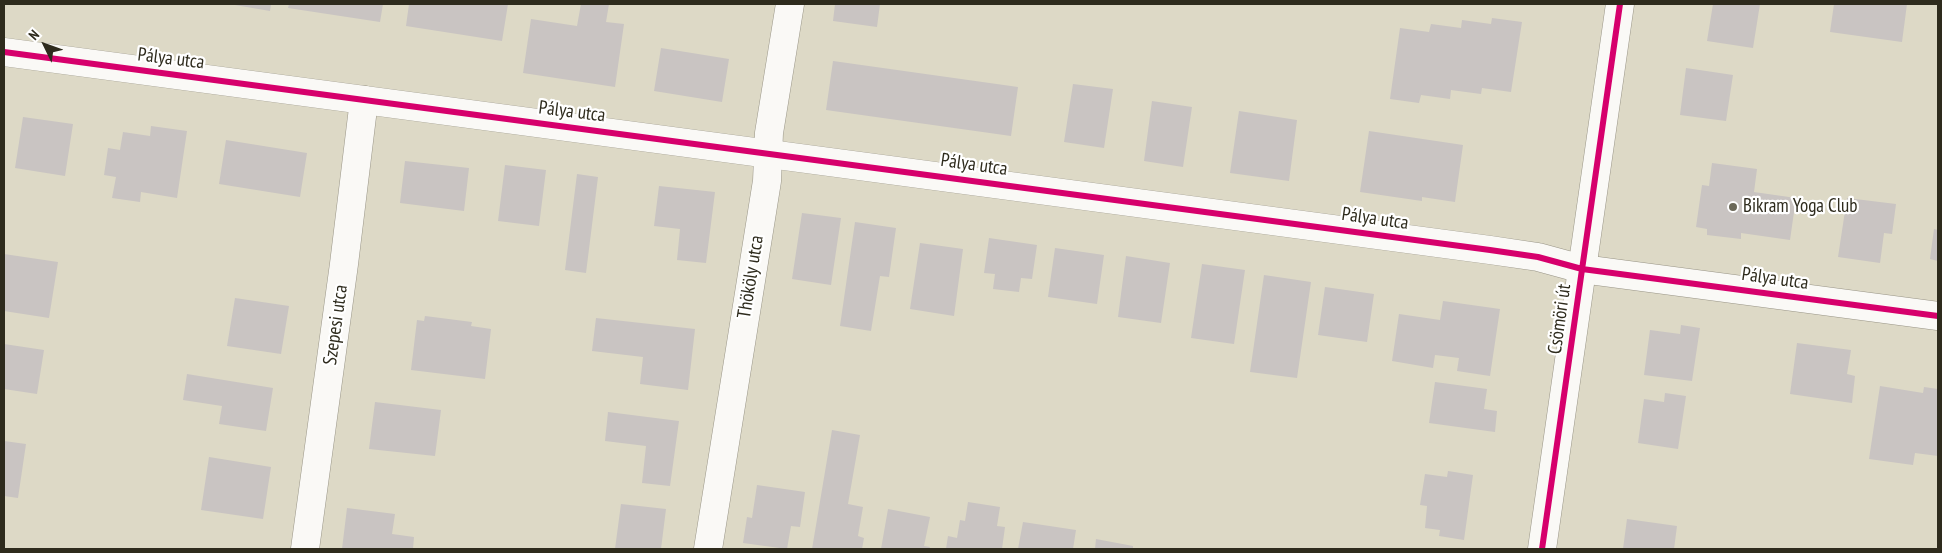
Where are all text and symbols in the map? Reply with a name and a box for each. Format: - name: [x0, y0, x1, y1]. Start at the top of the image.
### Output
- north arrow: [20, 20, 70, 70]
- text: N: [25, 26, 43, 44]
- street label: Pálya utca: [136, 44, 206, 74]
- street label: Pálya utca: [537, 97, 607, 127]
- street label: Pálya utca: [939, 149, 1009, 181]
- place label: Bikram Yoga Club: [1743, 196, 1858, 218]
- marker: Bikram Yoga Club: [1727, 201, 1739, 213]
- street label: Pálya utca: [1340, 203, 1410, 235]
- street label: Thököly utca: [733, 234, 769, 320]
- street label: Pálya utca: [1740, 263, 1810, 295]
- street label: Szepesi utca: [319, 283, 353, 367]
- street label: Csömöri út: [1544, 283, 1576, 355]

